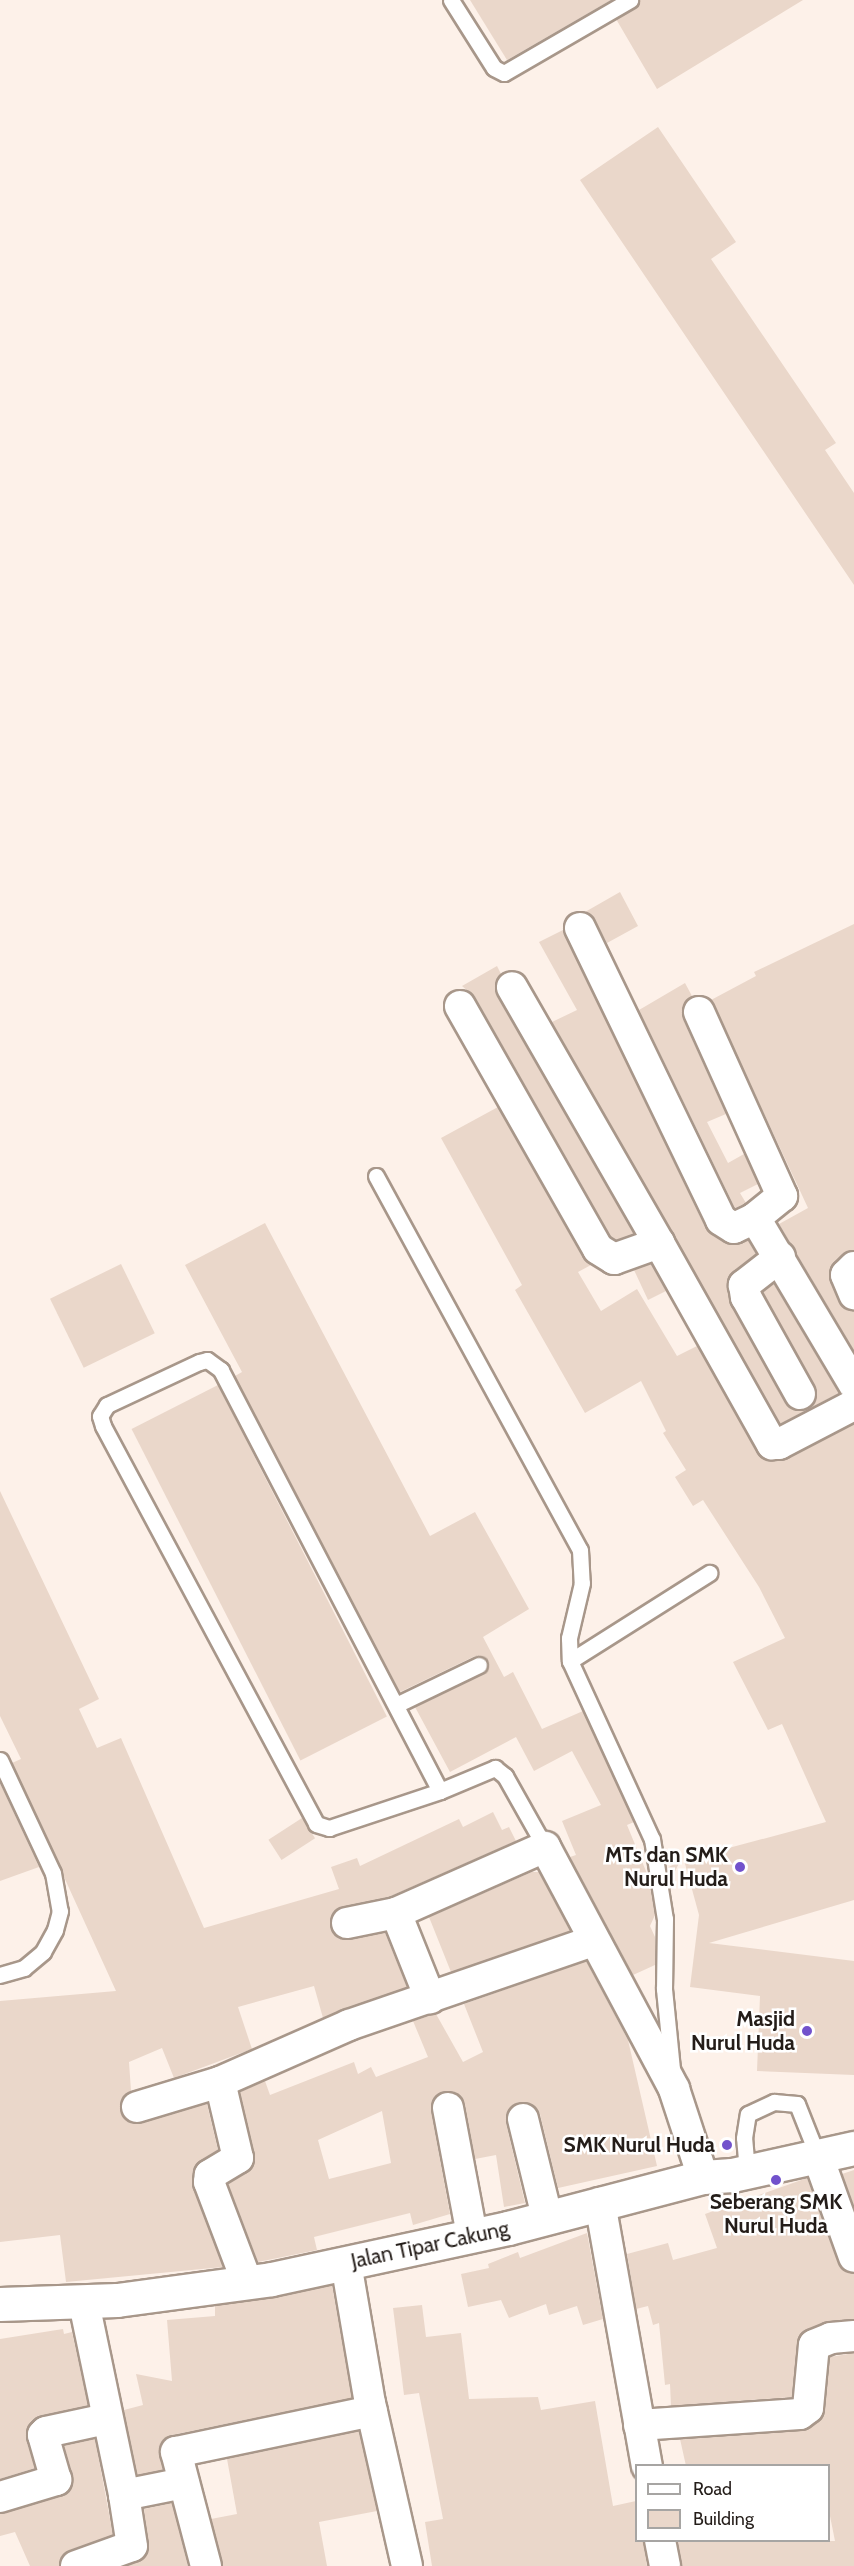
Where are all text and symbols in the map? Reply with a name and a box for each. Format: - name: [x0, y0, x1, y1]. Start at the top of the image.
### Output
- place label: MTs dan SMK Nurul Huda: [605, 1842, 728, 1892]
- marker: MTs dan SMK Nurul Huda: [733, 1860, 747, 1874]
- place label: Masjid Nurul Huda: [691, 2006, 795, 2056]
- marker: Masjid Nurul Huda: [800, 2024, 814, 2038]
- place label: SMK Nurul Huda: [563, 2132, 715, 2158]
- marker: SMK Nurul Huda: [720, 2138, 734, 2152]
- marker: Seberang SMK Nurul Huda: [769, 2173, 783, 2187]
- place label: Seberang SMK Nurul Huda: [710, 2189, 842, 2239]
- street label: Jalan Tipar Cakung: [349, 2216, 511, 2274]
- legend: [635, 2464, 830, 2542]
- text: Road: [693, 2478, 732, 2500]
- text: Building: [693, 2508, 754, 2530]

